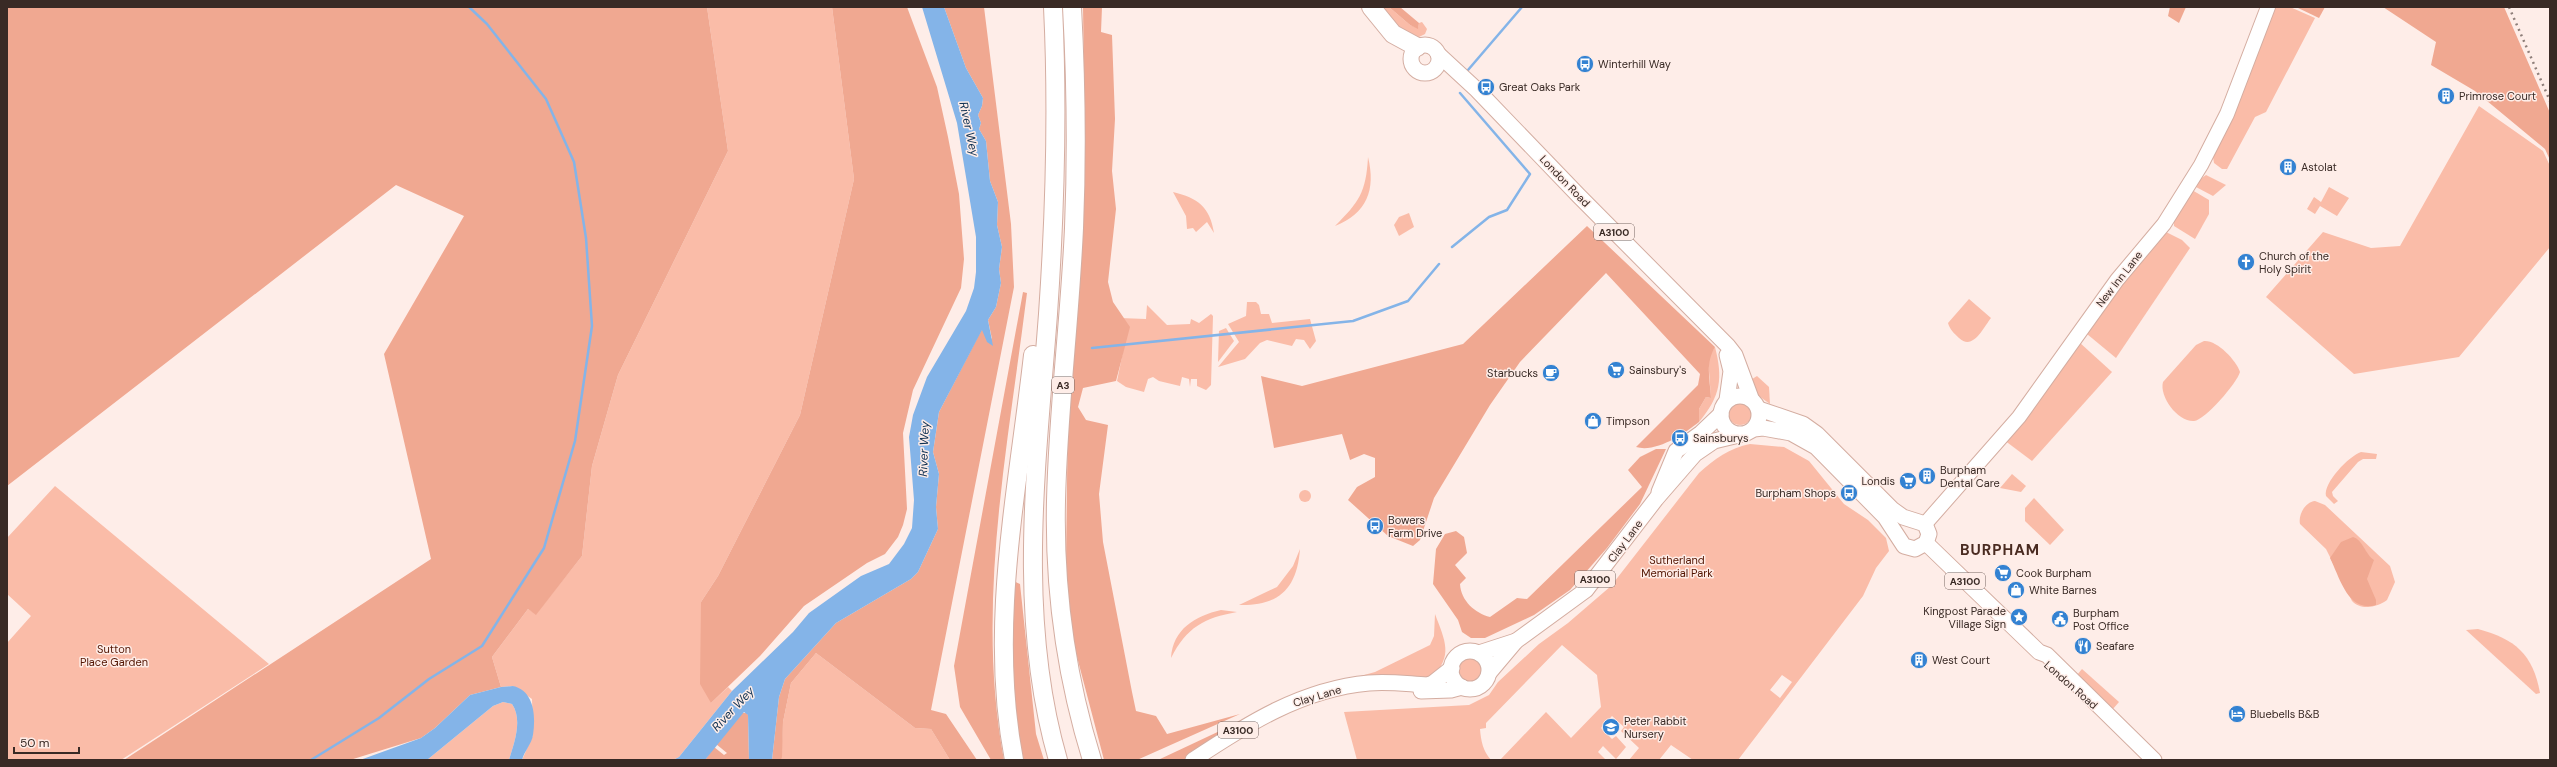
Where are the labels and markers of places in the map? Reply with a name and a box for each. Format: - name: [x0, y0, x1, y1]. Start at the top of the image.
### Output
- bus stop icon: Winterhill Way: [1575, 54, 1595, 74]
- place label: Winterhill Way: [1598, 57, 1671, 71]
- bus stop icon: Great Oaks Park: [1476, 77, 1496, 97]
- place label: Great Oaks Park: [1499, 80, 1581, 94]
- building icon: Primrose Court: [2436, 86, 2456, 106]
- place label: Primrose Court: [2459, 89, 2536, 103]
- building icon: Astolat: [2278, 157, 2298, 177]
- place label: Astolat: [2301, 160, 2337, 174]
- place label: Church of the Holy Spirit: [2259, 249, 2329, 276]
- church icon: Church of the Holy Spirit: [2236, 252, 2256, 272]
- supermarket icon: Sainsbury's: [1606, 360, 1626, 380]
- cafe icon: Starbucks: [1541, 363, 1561, 383]
- place label: Sainsbury's: [1629, 363, 1687, 377]
- place label: Starbucks: [1487, 366, 1538, 380]
- shop icon: Timpson: [1583, 411, 1603, 431]
- place label: Timpson: [1606, 414, 1650, 428]
- bus stop icon: Sainsburys: [1670, 428, 1690, 448]
- place label: Sainsburys: [1693, 431, 1748, 445]
- place label: Burpham Dental Care: [1940, 463, 2000, 490]
- building icon: Burpham Dental Care: [1917, 466, 1937, 486]
- supermarket icon: Londis: [1898, 471, 1918, 491]
- place label: Londis: [1862, 474, 1895, 488]
- bus stop icon: Burpham Shops: [1839, 483, 1859, 503]
- place label: Burpham Shops: [1755, 486, 1836, 500]
- place label: Bowers Farm Drive: [1388, 513, 1442, 540]
- bus stop icon: Bowers Farm Drive: [1365, 516, 1385, 536]
- supermarket icon: Cook Burpham: [1993, 563, 2013, 583]
- place label: Cook Burpham: [2016, 566, 2092, 580]
- shop icon: White Barnes: [2006, 580, 2026, 600]
- place label: White Barnes: [2029, 583, 2097, 597]
- place label: Kingpost Parade Village Sign: [1923, 604, 2006, 631]
- place label: Burpham Post Office: [2073, 606, 2129, 633]
- place icon: Kingpost Parade Village Sign: [2009, 607, 2029, 627]
- public building icon: Burpham Post Office: [2050, 609, 2070, 629]
- restaurant icon: Seafare: [2073, 636, 2093, 656]
- place label: Seafare: [2096, 639, 2134, 653]
- building icon: West Court: [1909, 650, 1929, 670]
- place label: West Court: [1932, 653, 1990, 667]
- hotel icon: Bluebells B&B: [2227, 704, 2247, 724]
- place label: Bluebells B&B: [2250, 707, 2320, 721]
- place label: Peter Rabbit Nursery: [1624, 714, 1687, 741]
- school or university icon: Peter Rabbit Nursery: [1601, 717, 1621, 737]

